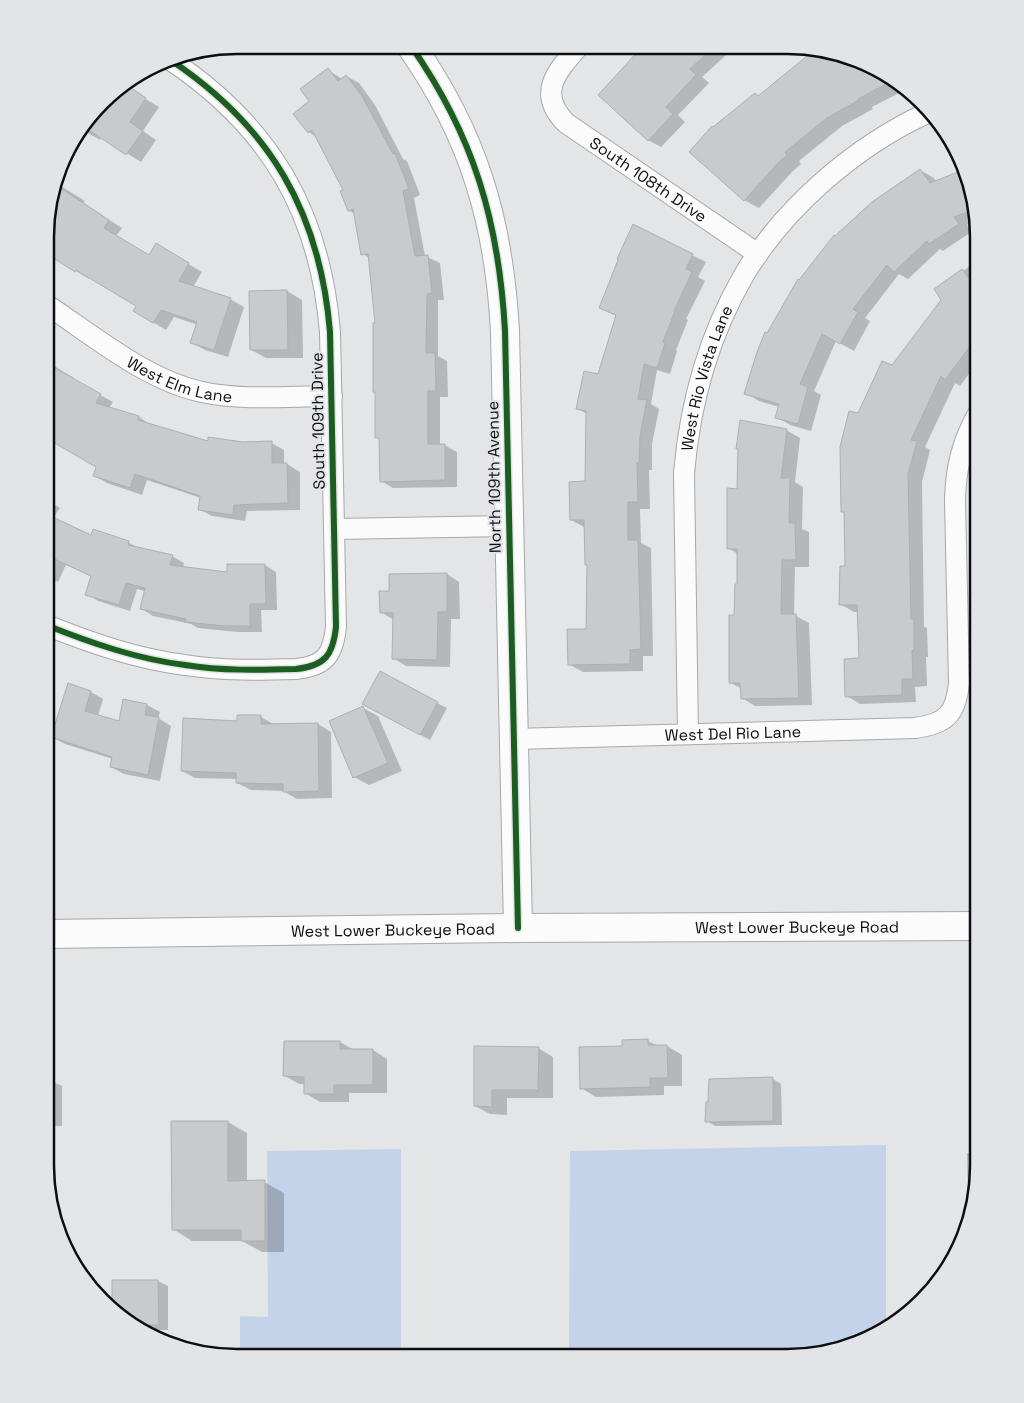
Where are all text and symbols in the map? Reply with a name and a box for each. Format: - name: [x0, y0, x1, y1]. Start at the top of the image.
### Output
- street label: South 108th Drive: [586, 132, 711, 227]
- street label: West Rio Vista Lane: [676, 302, 737, 452]
- street label: West Elm Lane: [123, 351, 233, 407]
- street label: South 109th Drive: [306, 352, 330, 490]
- street label: North 109th Avenue: [482, 401, 506, 553]
- street label: West Del Rio Lane: [664, 721, 801, 745]
- street label: West Lower Buckeye Road: [695, 916, 899, 938]
- street label: West Lower Buckeye Road: [291, 918, 495, 941]

